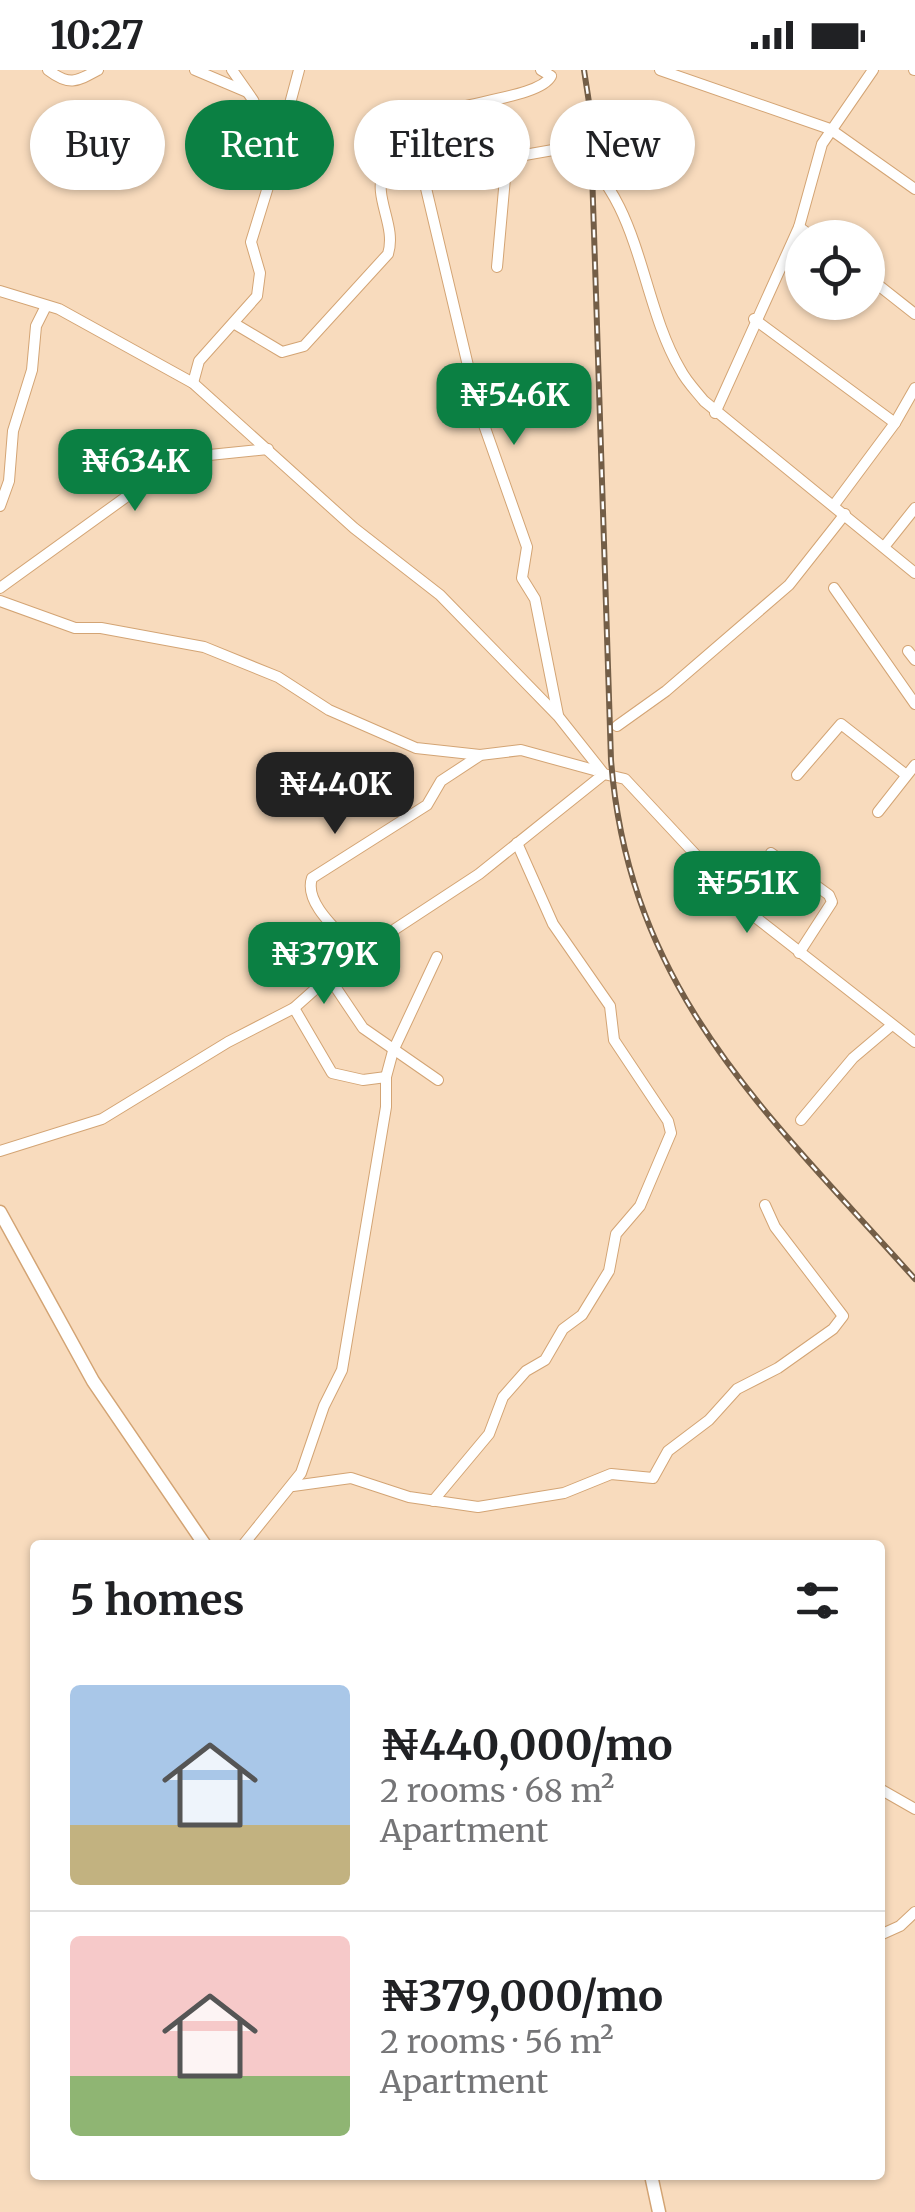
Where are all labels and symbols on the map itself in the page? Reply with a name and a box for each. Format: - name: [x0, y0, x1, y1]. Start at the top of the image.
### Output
- pin: ₦546K: [444, 363, 584, 448]
- pin: ₦634K: [65, 429, 205, 514]
- pin: ₦440K: [265, 752, 405, 837]
- pin: ₦551K: [677, 851, 817, 936]
- pin: ₦379K: [254, 922, 394, 1007]

